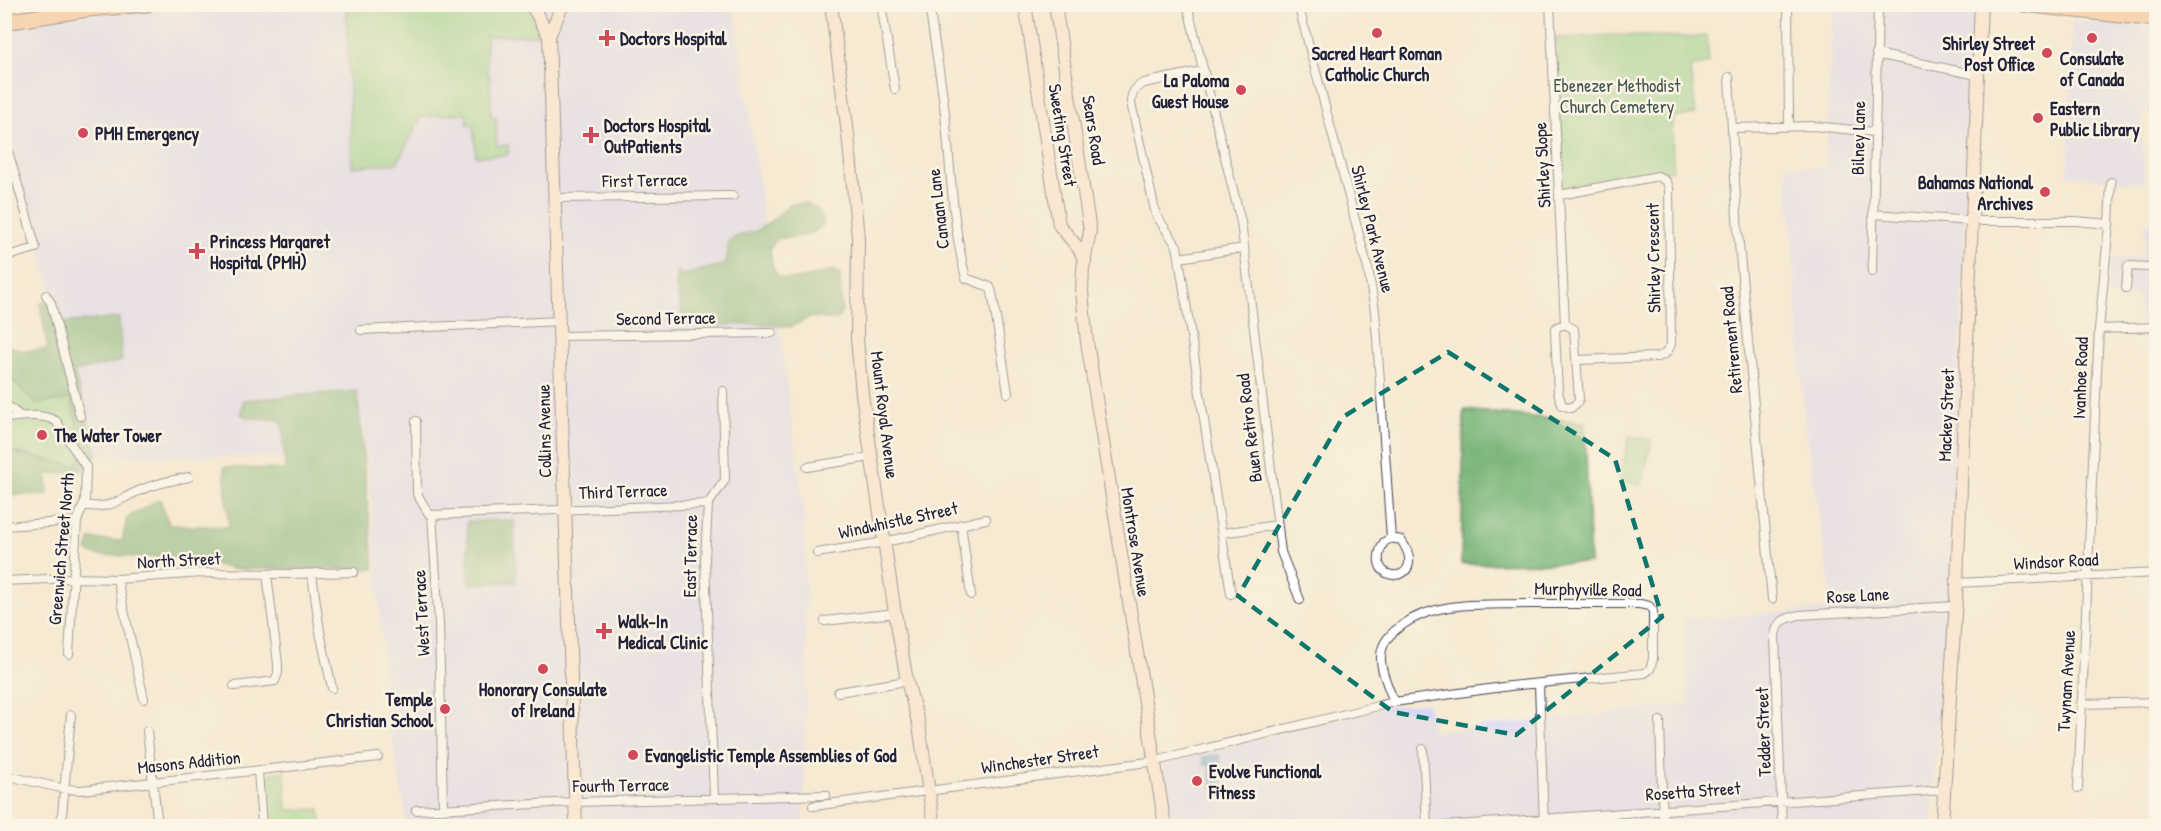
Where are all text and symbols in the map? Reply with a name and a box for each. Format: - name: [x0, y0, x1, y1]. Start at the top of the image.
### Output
- place label: Doctors Hospital: [620, 26, 728, 52]
- marker: Sacred Heart Roman Catholic Church: [1370, 26, 1384, 40]
- marker: Doctors Hospital: [598, 29, 616, 47]
- place label: Shirley Street Post Office: [1943, 31, 2036, 77]
- marker: Consulate of Canada: [2085, 31, 2099, 45]
- place label: Sacred Heart Roman Catholic Church: [1312, 41, 1442, 87]
- marker: Shirley Street Post Office: [2040, 46, 2054, 60]
- place label: Consulate of Canada: [2060, 46, 2125, 92]
- place label: La Paloma Guest House: [1152, 68, 1230, 114]
- park label: Ebenezer Methodist Church Cemetery: [1554, 73, 1681, 119]
- street label: Sweeting Street: [1043, 82, 1084, 189]
- marker: La Paloma Guest House: [1234, 83, 1248, 97]
- street label: Sears Road: [1076, 93, 1112, 167]
- place label: Eastern Public Library: [2050, 96, 2140, 143]
- street label: Bilney Lane: [1845, 101, 1871, 175]
- marker: Eastern Public Library: [2031, 111, 2045, 125]
- place label: Doctors Hospital OutPatients: [604, 113, 712, 159]
- place label: PMH Emergency: [95, 121, 200, 147]
- street label: Shirley Slope: [1527, 122, 1557, 208]
- marker: PMH Emergency: [76, 126, 90, 140]
- marker: Doctors Hospital OutPatients: [582, 126, 600, 144]
- street label: Shirley Park Avenue: [1345, 163, 1401, 295]
- street label: First Terrace: [601, 167, 688, 193]
- street label: Canaan Lane: [921, 168, 955, 250]
- place label: Bahamas National Archives: [1918, 170, 2034, 216]
- marker: Bahamas National Archives: [2038, 185, 2052, 199]
- street label: Shirley Crescent: [1640, 202, 1666, 313]
- place label: Princess Margaret Hospital (PMH): [210, 229, 331, 276]
- marker: Princess Margaret Hospital (PMH): [188, 242, 206, 260]
- street label: Retirement Road: [1714, 286, 1748, 394]
- street label: Second Terrace: [616, 305, 716, 331]
- street label: Ivanhoe Road: [2066, 336, 2094, 420]
- street label: Mount Royal Avenue: [865, 350, 905, 480]
- street label: Mackey Street: [1932, 367, 1960, 462]
- street label: Buen Retiro Road: [1230, 372, 1268, 484]
- street label: Collins Avenue: [531, 384, 557, 478]
- place label: The Water Tower: [53, 423, 162, 448]
- marker: The Water Tower: [35, 428, 49, 442]
- street label: Greenwich Street North: [42, 471, 80, 626]
- street label: Third Terrace: [578, 477, 668, 505]
- street label: Montrose Avenue: [1115, 486, 1157, 598]
- street label: Windwhistle Street: [836, 495, 961, 545]
- street label: East Terrace: [677, 514, 703, 598]
- street label: North Street: [137, 545, 222, 575]
- street label: Windsor Road: [2013, 546, 2099, 576]
- street label: West Terrace: [406, 569, 436, 657]
- street label: Murphyville Road: [1534, 576, 1642, 602]
- street label: Rose Lane: [1826, 581, 1890, 609]
- place label: Walk-In Medical Clinic: [618, 609, 709, 655]
- marker: Walk-In Medical Clinic: [595, 622, 613, 640]
- street label: Twynam Avenue: [2051, 630, 2081, 732]
- marker: Honorary Consulate of Ireland: [536, 662, 550, 676]
- place label: Honorary Consulate of Ireland: [479, 677, 608, 723]
- street label: Tedder Street: [1749, 686, 1777, 777]
- place label: Temple Christian School: [326, 687, 434, 733]
- marker: Temple Christian School: [438, 702, 452, 716]
- street label: Winchester Street: [980, 738, 1101, 780]
- place label: Evangelistic Temple Assemblies of God: [645, 743, 897, 769]
- street label: Masons Addition: [136, 744, 242, 780]
- marker: Evangelistic Temple Assemblies of God: [626, 748, 640, 762]
- place label: Evolve Functional Fitness: [1208, 759, 1322, 805]
- street label: Fourth Terrace: [571, 772, 670, 798]
- marker: Evolve Functional Fitness: [1190, 774, 1204, 788]
- street label: Rosetta Street: [1645, 775, 1742, 807]

